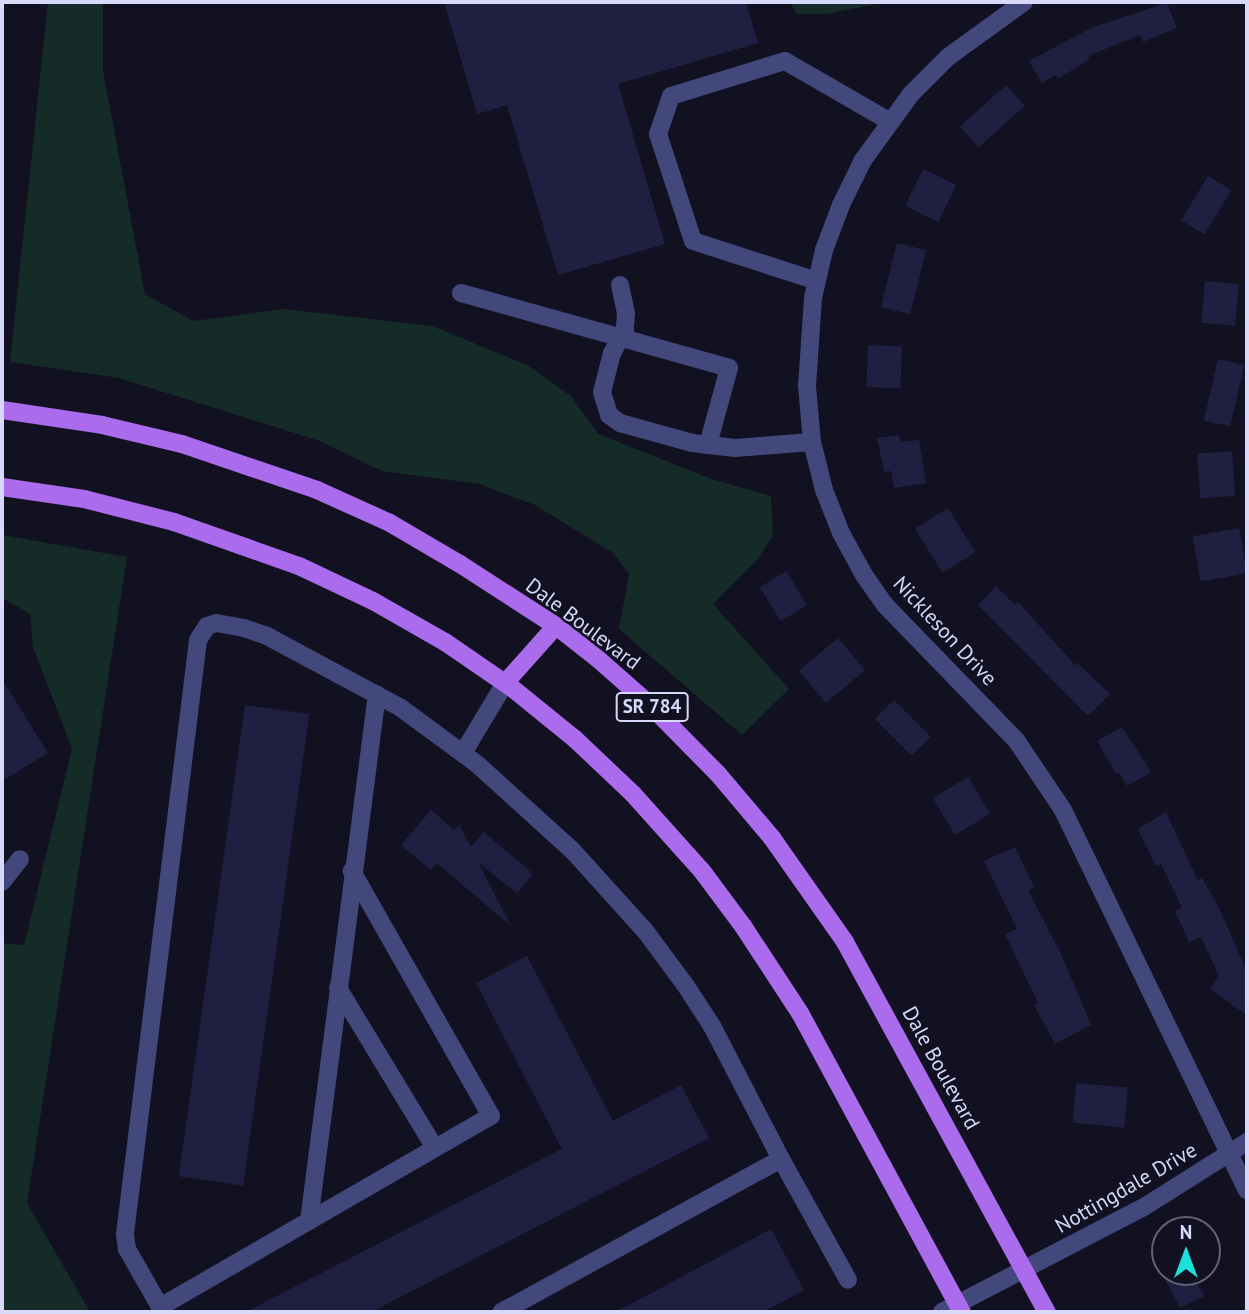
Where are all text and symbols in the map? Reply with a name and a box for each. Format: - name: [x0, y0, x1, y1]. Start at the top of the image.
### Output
- street label: Nickleson Drive: [888, 571, 1002, 691]
- street label: Dale Boulevard: [521, 573, 645, 675]
- road number: SR 784: [615, 692, 689, 722]
- street label: Dale Boulevard: [897, 1002, 985, 1134]
- street label: Nottingdale Drive: [1051, 1137, 1201, 1239]
- north arrow: [1151, 1216, 1221, 1286]

